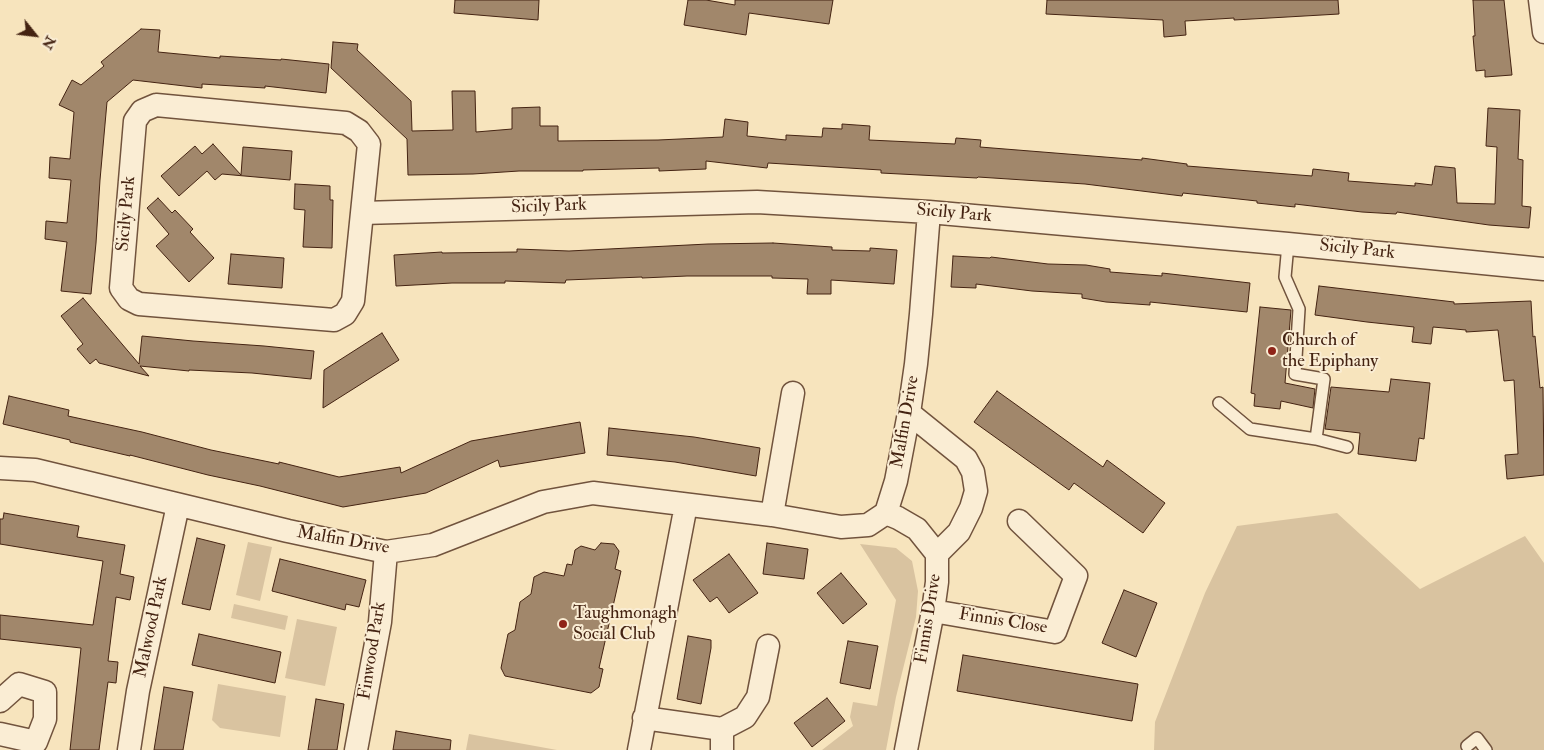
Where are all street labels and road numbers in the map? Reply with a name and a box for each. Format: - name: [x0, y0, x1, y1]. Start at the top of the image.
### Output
- street label: Sicily Park: [113, 175, 141, 253]
- street label: Sicily Park: [511, 195, 587, 219]
- street label: Sicily Park: [915, 200, 993, 228]
- street label: Sicily Park: [1318, 235, 1396, 265]
- street label: Malfin Drive: [887, 374, 925, 470]
- street label: Malfin Drive: [295, 522, 391, 560]
- street label: Finnis Drive: [911, 573, 947, 665]
- street label: Malwood Park: [131, 574, 173, 680]
- street label: Finwood Park: [355, 601, 391, 701]
- street label: Finnis Close: [957, 604, 1049, 640]

